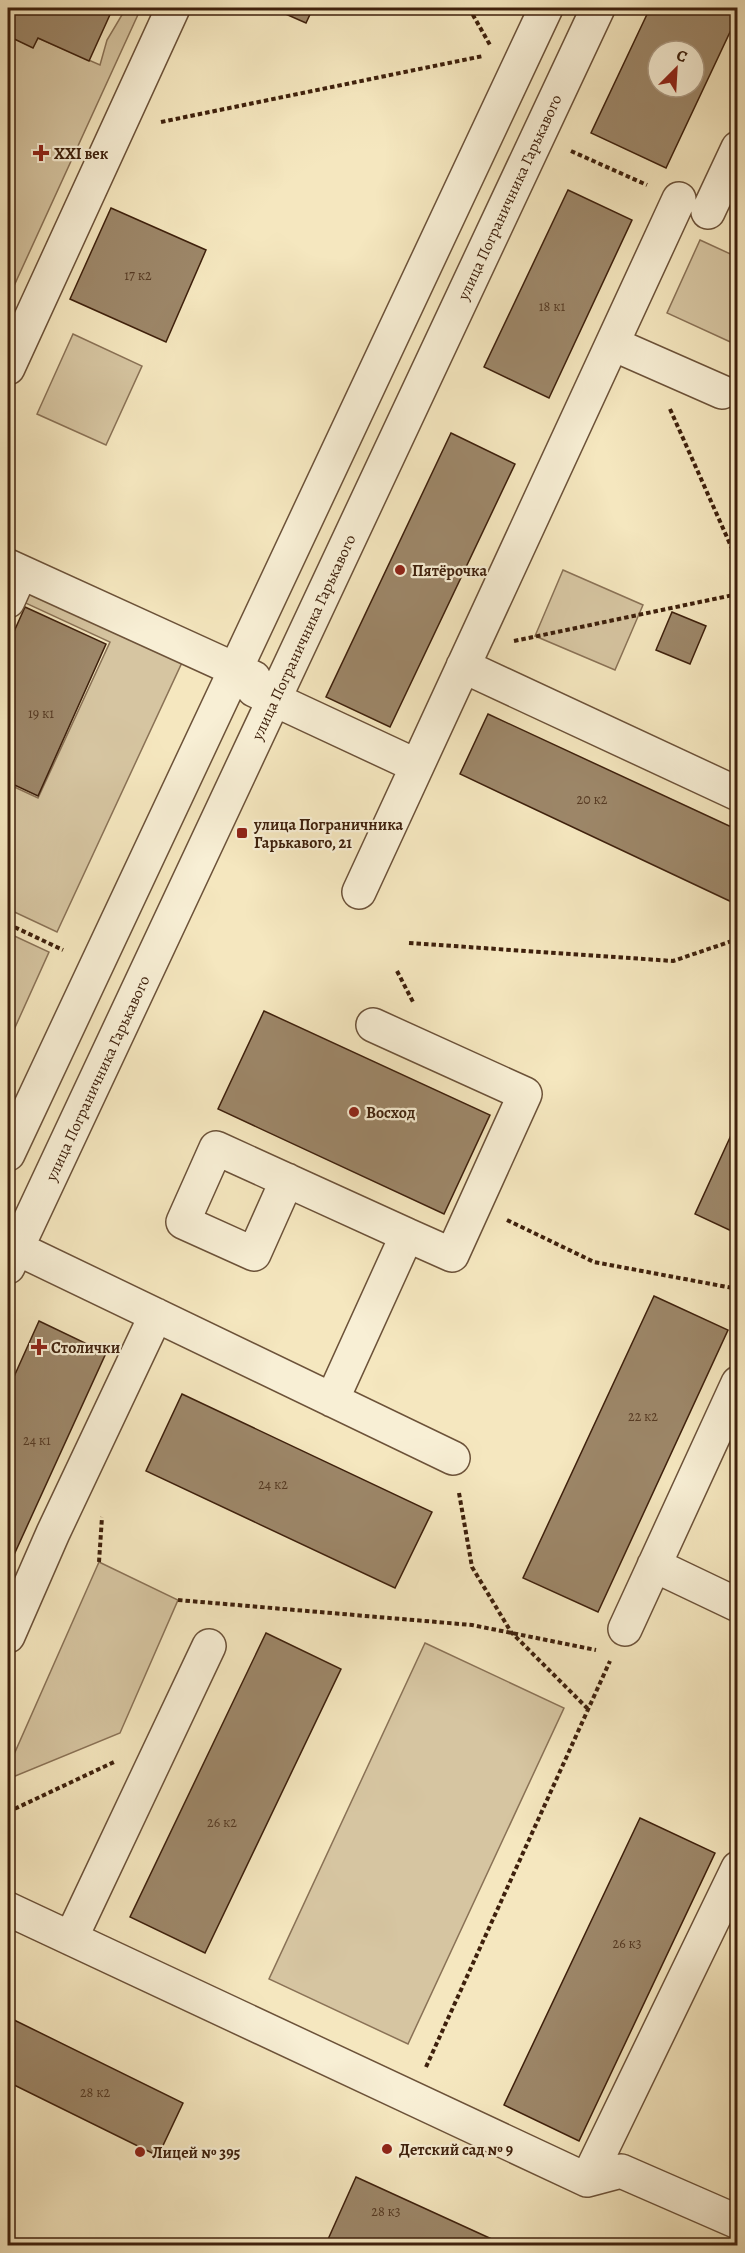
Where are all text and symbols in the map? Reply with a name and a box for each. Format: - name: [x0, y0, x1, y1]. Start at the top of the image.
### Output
- north arrow: [646, 39, 706, 99]
- text: С: [673, 44, 691, 68]
- street label: улица Пограничника Гарькавого: [452, 91, 567, 305]
- place label: XXI век: [54, 143, 109, 165]
- marker: XXI век: [32, 144, 50, 162]
- house number: 17 к2: [124, 266, 152, 285]
- house number: 18 к1: [539, 297, 565, 316]
- street label: улица Пограничника Гарькавого: [246, 531, 361, 745]
- place label: Пятёрочка: [412, 560, 487, 582]
- marker: Пятёрочка: [393, 563, 407, 577]
- house number: 19 к1: [28, 704, 54, 723]
- house number: 20 к2: [577, 790, 608, 809]
- place label: улица Пограничника Гарькавого, 21: [253, 814, 404, 854]
- marker: улица Пограничника Гарькавого, 21: [235, 826, 249, 840]
- street label: улица Пограничника Гарькавого: [40, 972, 155, 1186]
- place label: Восход: [366, 1102, 415, 1124]
- marker: Восход: [347, 1105, 361, 1119]
- place label: Столички: [51, 1337, 120, 1359]
- marker: Столички: [32, 1340, 46, 1354]
- house number: 22 к2: [628, 1407, 658, 1426]
- house number: 24 к1: [23, 1431, 51, 1450]
- house number: 24 к2: [258, 1475, 288, 1494]
- house number: 26 к2: [207, 1813, 237, 1832]
- house number: 26 к3: [613, 1934, 642, 1953]
- house number: 28 к2: [80, 2083, 110, 2102]
- place label: Детский сад № 9: [399, 2139, 513, 2161]
- place label: Лицей № 395: [152, 2142, 241, 2164]
- marker: Детский сад № 9: [380, 2142, 394, 2156]
- marker: Лицей № 395: [133, 2145, 147, 2159]
- house number: 28 к3: [371, 2202, 401, 2221]

